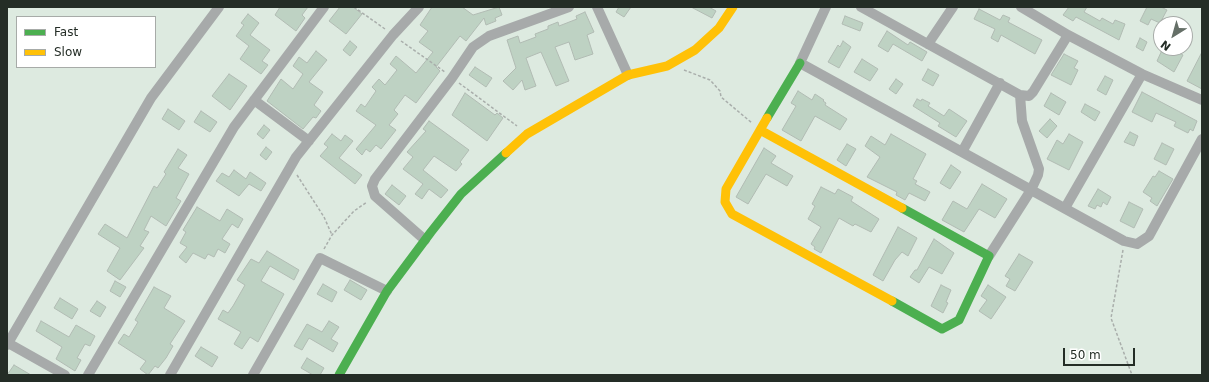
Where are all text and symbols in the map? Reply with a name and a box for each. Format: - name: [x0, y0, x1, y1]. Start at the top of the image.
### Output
- legend: [16, 16, 156, 68]
- north arrow: [1153, 16, 1193, 56]
- text: Fast: [54, 25, 78, 39]
- text: N: [1158, 37, 1174, 53]
- text: Slow: [54, 45, 82, 59]
- scale bar: [1065, 340, 1137, 366]
- text: 50 m: [1070, 348, 1101, 362]

